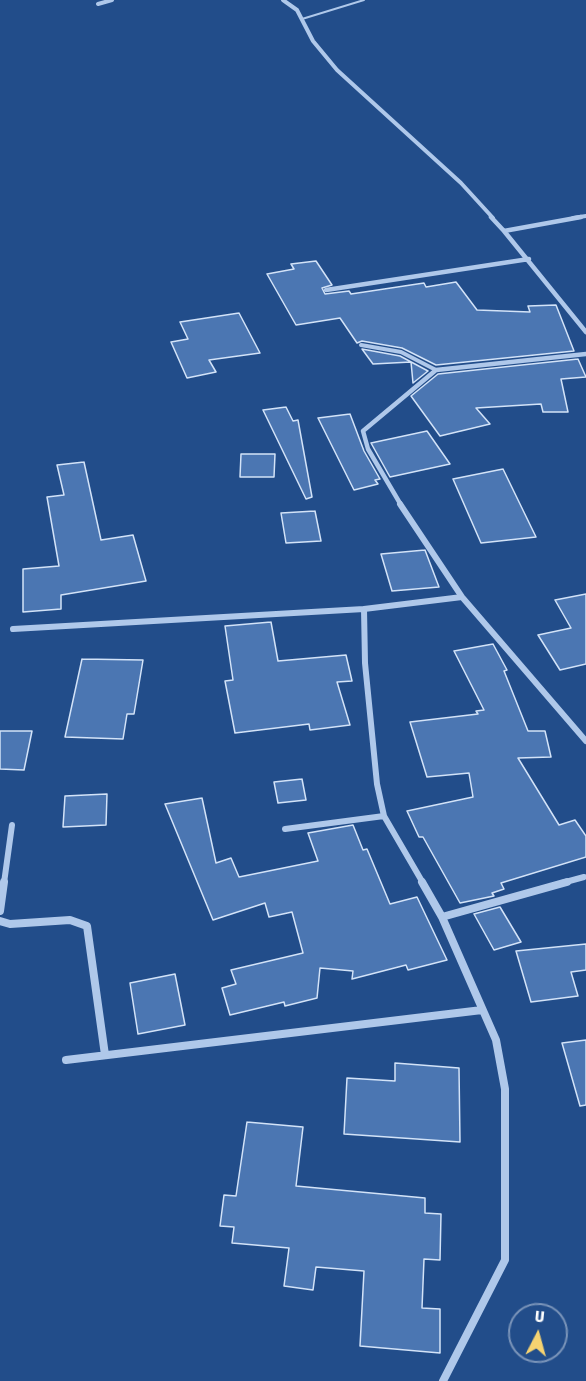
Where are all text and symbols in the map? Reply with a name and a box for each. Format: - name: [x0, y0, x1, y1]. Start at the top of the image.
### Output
- north arrow: [508, 1303, 568, 1363]
- text: U: [534, 1307, 545, 1327]

